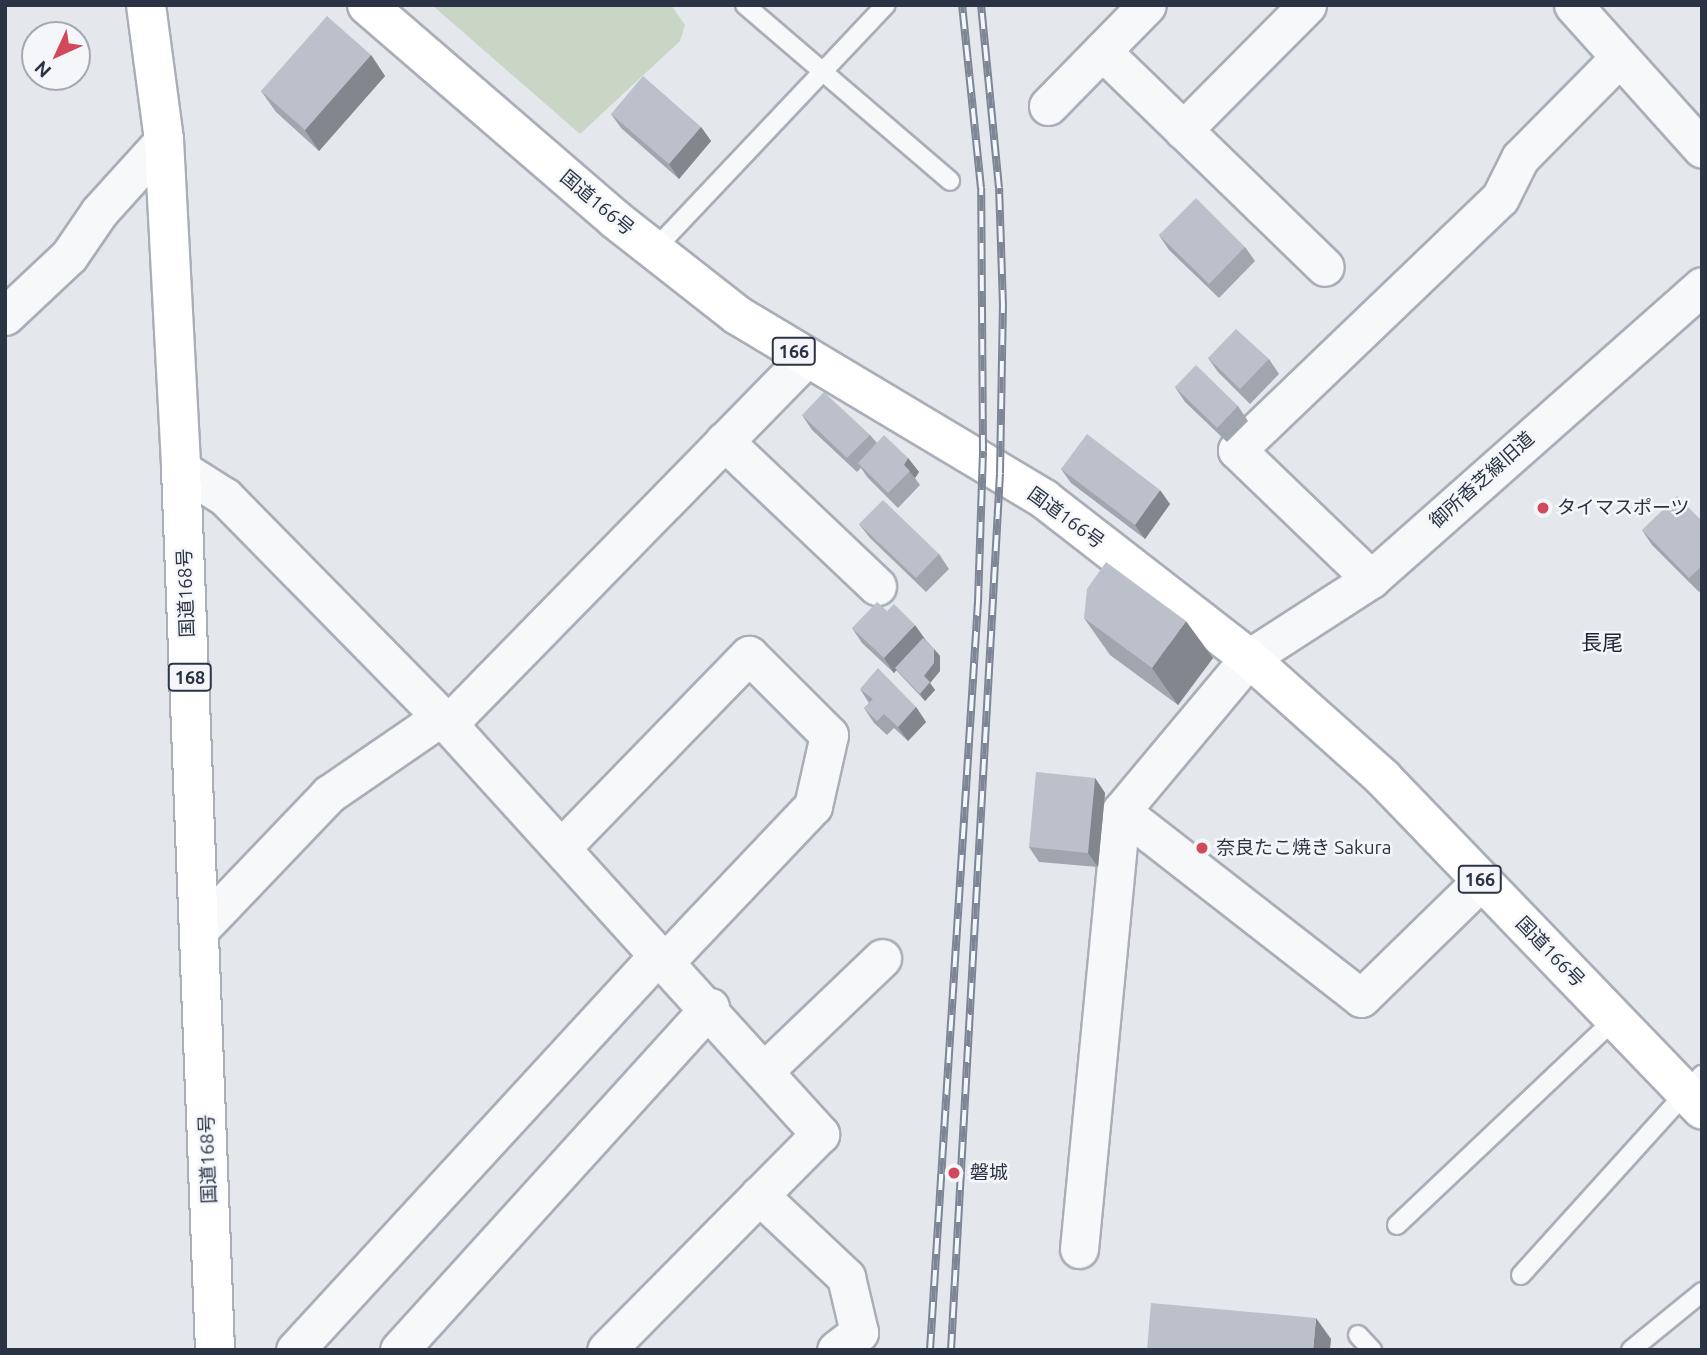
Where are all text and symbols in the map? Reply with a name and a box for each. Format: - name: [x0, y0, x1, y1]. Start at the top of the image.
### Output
- north arrow: [21, 21, 91, 91]
- text: N: [30, 57, 55, 82]
- street label: 国道166号: [556, 166, 638, 240]
- road number: 166: [771, 337, 817, 366]
- street label: 御所香芝線旧道: [1425, 427, 1539, 533]
- street label: 国道166号: [1023, 483, 1109, 553]
- place label: タイマスポーツ: [1557, 497, 1690, 519]
- marker: タイマスポーツ: [1535, 500, 1551, 516]
- street label: 国道168号: [173, 548, 199, 638]
- district label: 長尾: [1581, 629, 1623, 655]
- road number: 168: [167, 662, 213, 692]
- place label: 奈良たこ焼き Sakura: [1216, 837, 1391, 859]
- marker: 奈良たこ焼き Sakura: [1194, 840, 1210, 856]
- road number: 166: [1457, 864, 1503, 894]
- street label: 国道166号: [1511, 912, 1589, 992]
- street label: 国道168号: [195, 1114, 221, 1204]
- place label: 磐城: [970, 1162, 1008, 1184]
- marker: 磐城: [944, 1163, 964, 1183]

